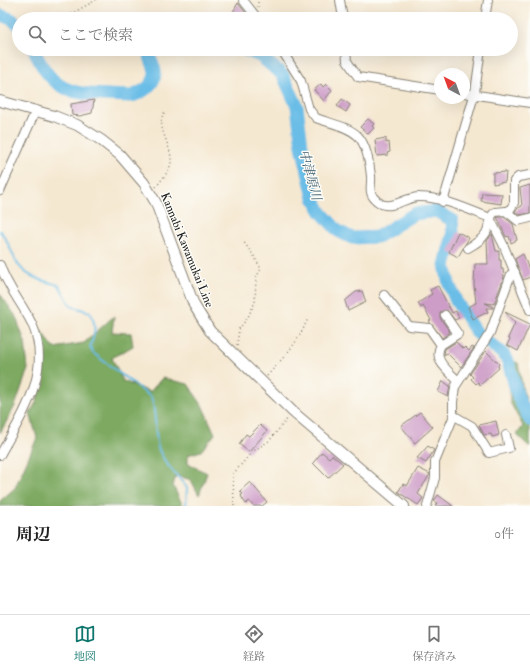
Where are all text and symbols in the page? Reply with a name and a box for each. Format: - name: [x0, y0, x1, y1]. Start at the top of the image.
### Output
- search box: [12, 12, 518, 56]
- icon: search: [26, 23, 48, 45]
- text: ここで検索: [58, 26, 133, 45]
- north arrow: [434, 68, 470, 104]
- water label: 中津原川: [296, 148, 325, 204]
- street label: Kannabi Kawamukai Line: [157, 190, 217, 310]
- text: 周辺: [16, 524, 50, 545]
- text: 0件: [494, 526, 514, 542]
- tab: 地図: [74, 623, 96, 663]
- tab: 経路: [243, 623, 265, 663]
- tab: 保存済み: [412, 623, 456, 663]

